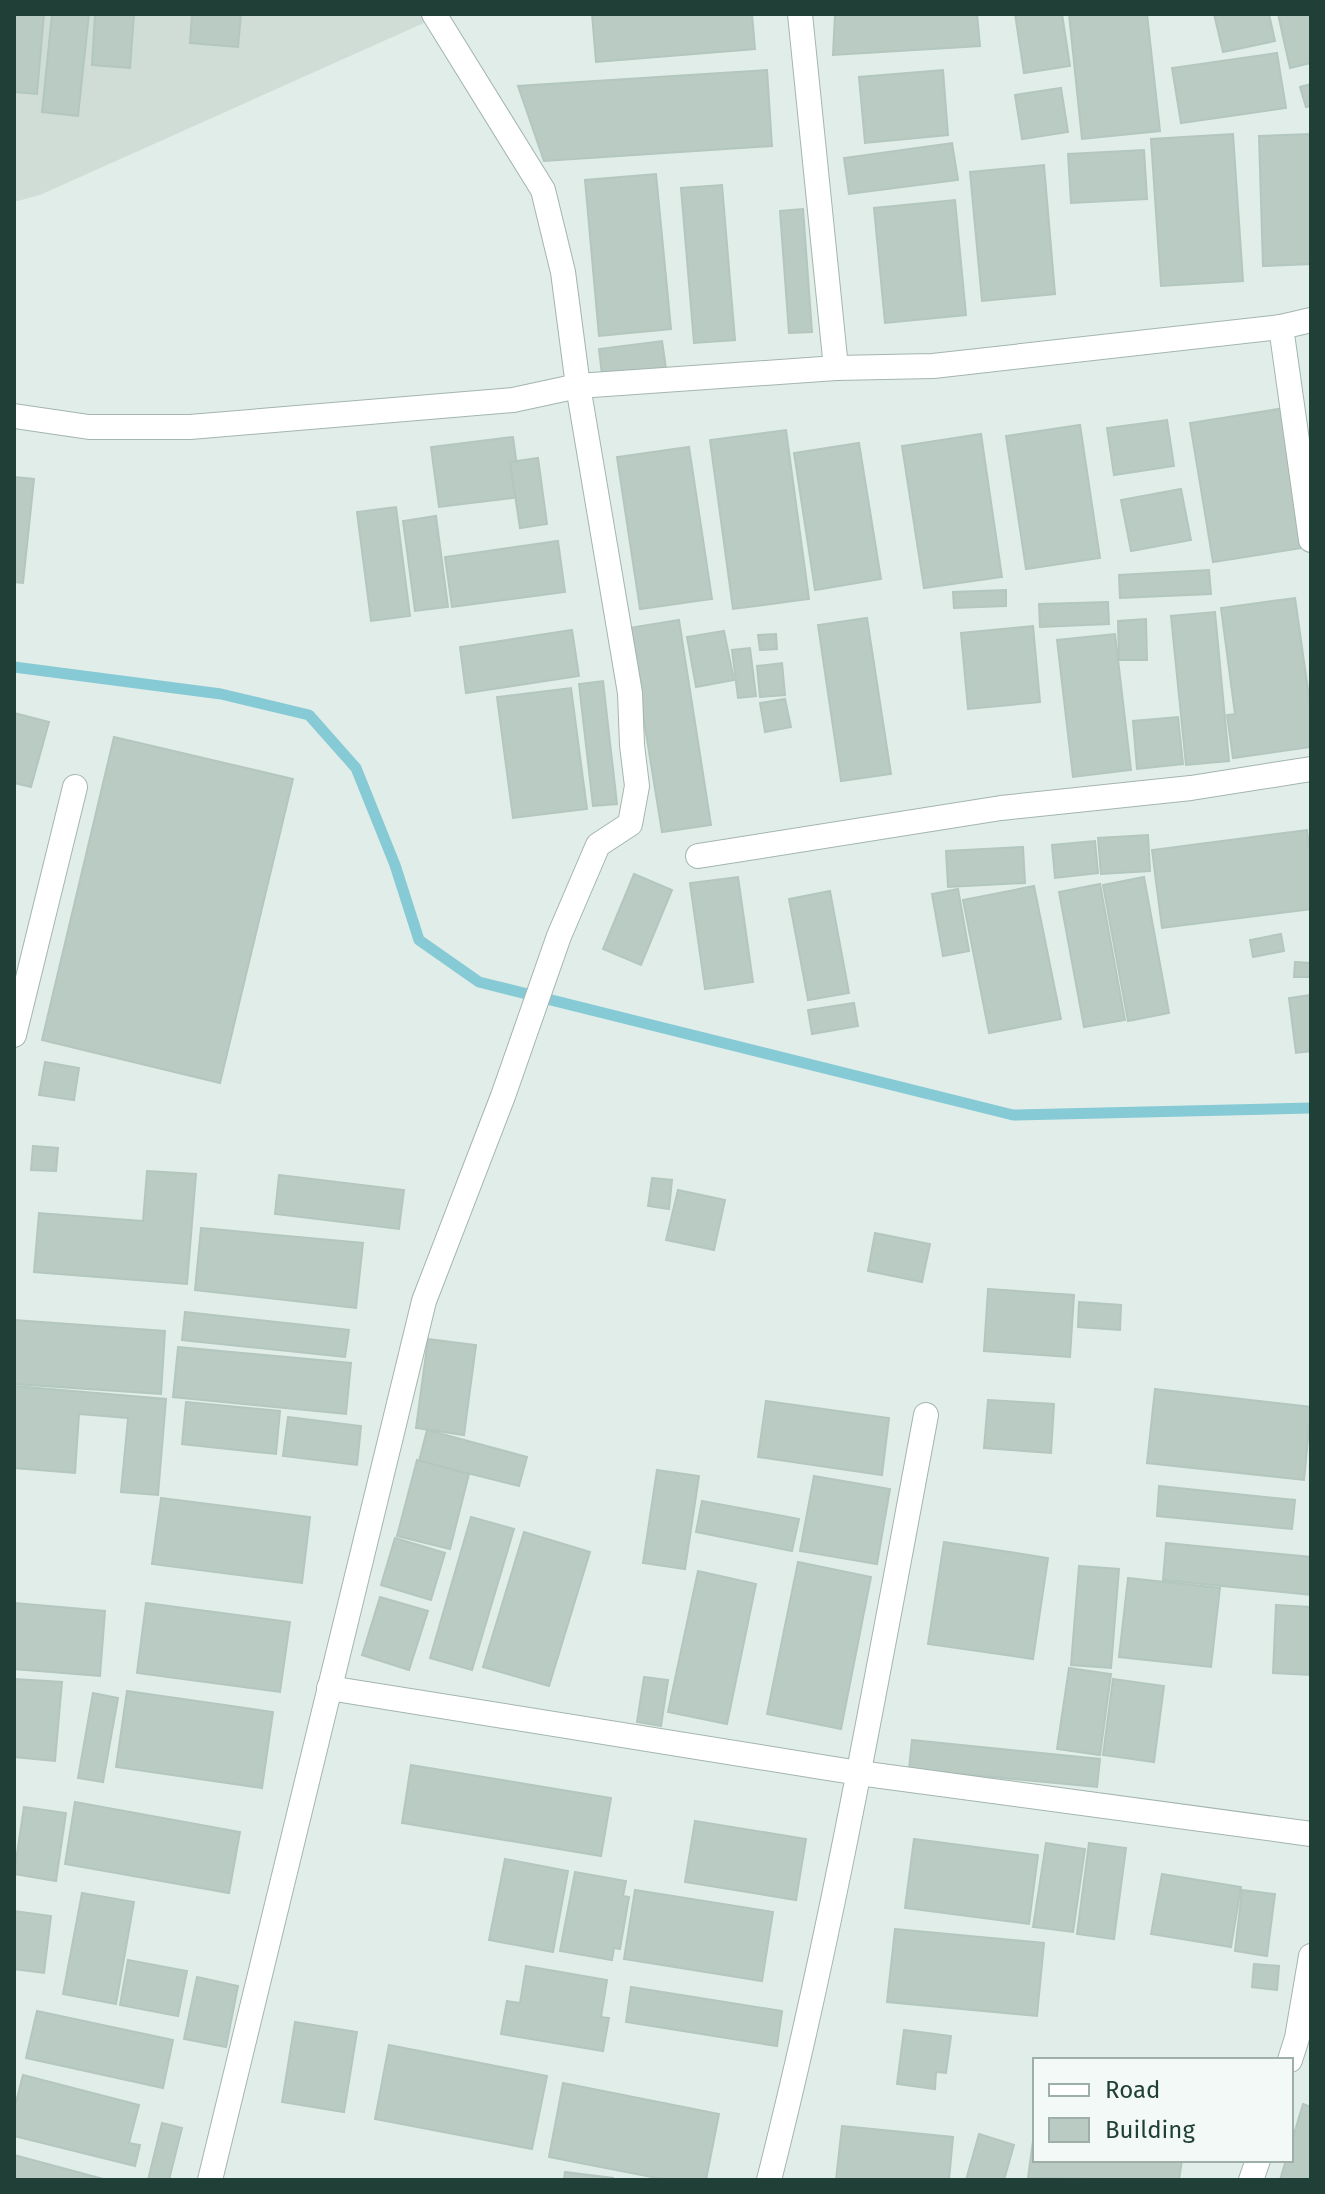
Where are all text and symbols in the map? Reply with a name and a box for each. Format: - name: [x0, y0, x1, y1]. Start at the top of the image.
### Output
- legend: [1033, 2058, 1293, 2162]
- text: Road: [1105, 2076, 1160, 2104]
- text: Building: [1105, 2116, 1195, 2144]

